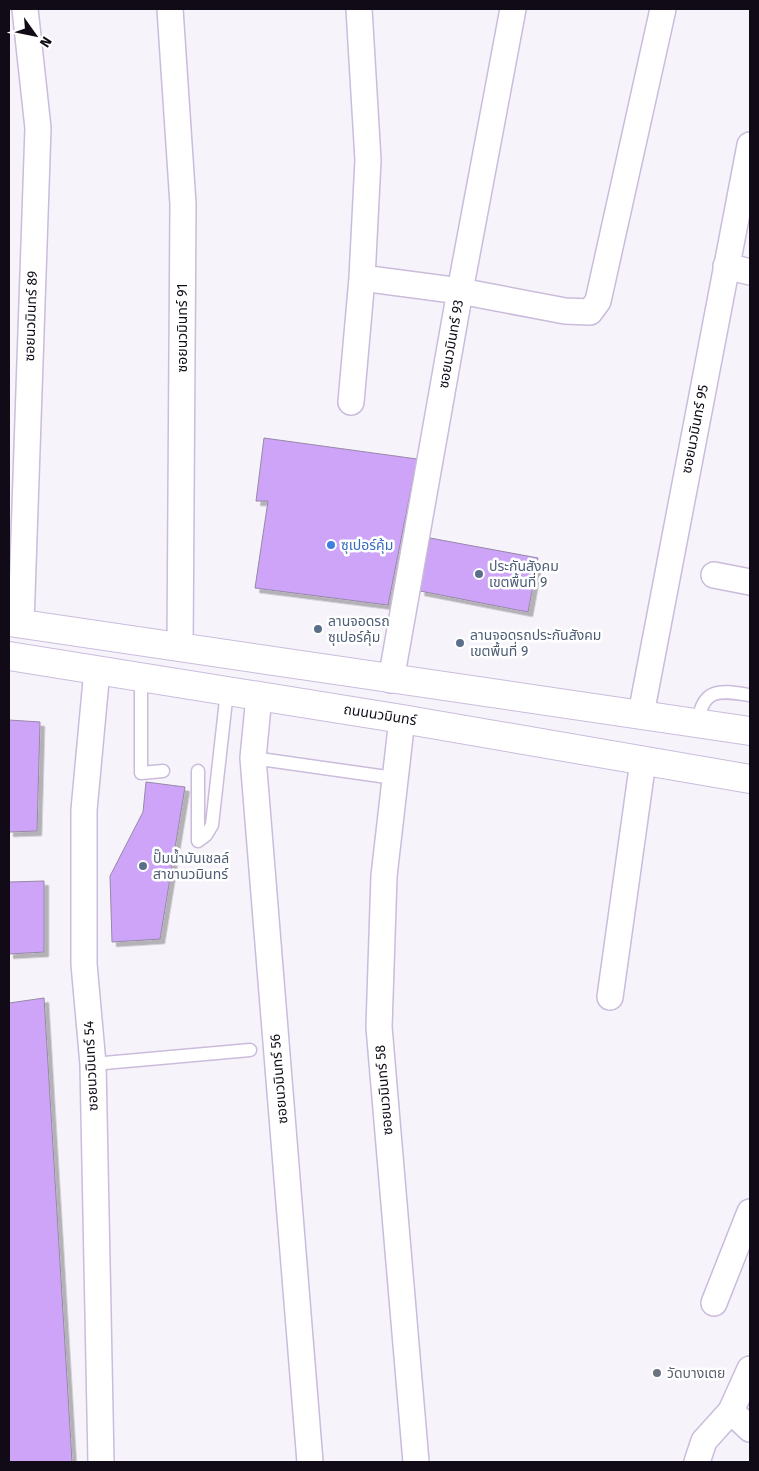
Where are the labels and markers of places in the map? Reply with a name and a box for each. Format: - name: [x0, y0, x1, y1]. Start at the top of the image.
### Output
- place label: ซุเปอร์คุ้ม: [341, 537, 393, 554]
- marker: ซุเปอร์คุ้ม: [325, 539, 337, 551]
- place label: ประกันสังคม เขตพื้นที่ 9: [489, 558, 559, 591]
- marker: ประกันสังคม เขตพื้นที่ 9: [473, 568, 485, 580]
- place label: ลานจอดรถ ซุเปอร์คุ้ม: [328, 613, 390, 646]
- marker: ลานจอดรถ ซุเปอร์คุ้ม: [312, 623, 324, 635]
- place label: ลานจอดรถประกันสังคม เขตพื้นที่ 9: [470, 627, 601, 660]
- marker: ลานจอดรถประกันสังคม เขตพื้นที่ 9: [454, 637, 466, 649]
- place label: ปั๊มน้ำมันเชลล์ สาขานวมินทร์: [153, 848, 229, 883]
- marker: ปั๊มน้ำมันเชลล์ สาขานวมินทร์: [137, 860, 149, 872]
- place label: วัดบางเตย: [667, 1365, 725, 1382]
- marker: วัดบางเตย: [651, 1367, 663, 1379]

